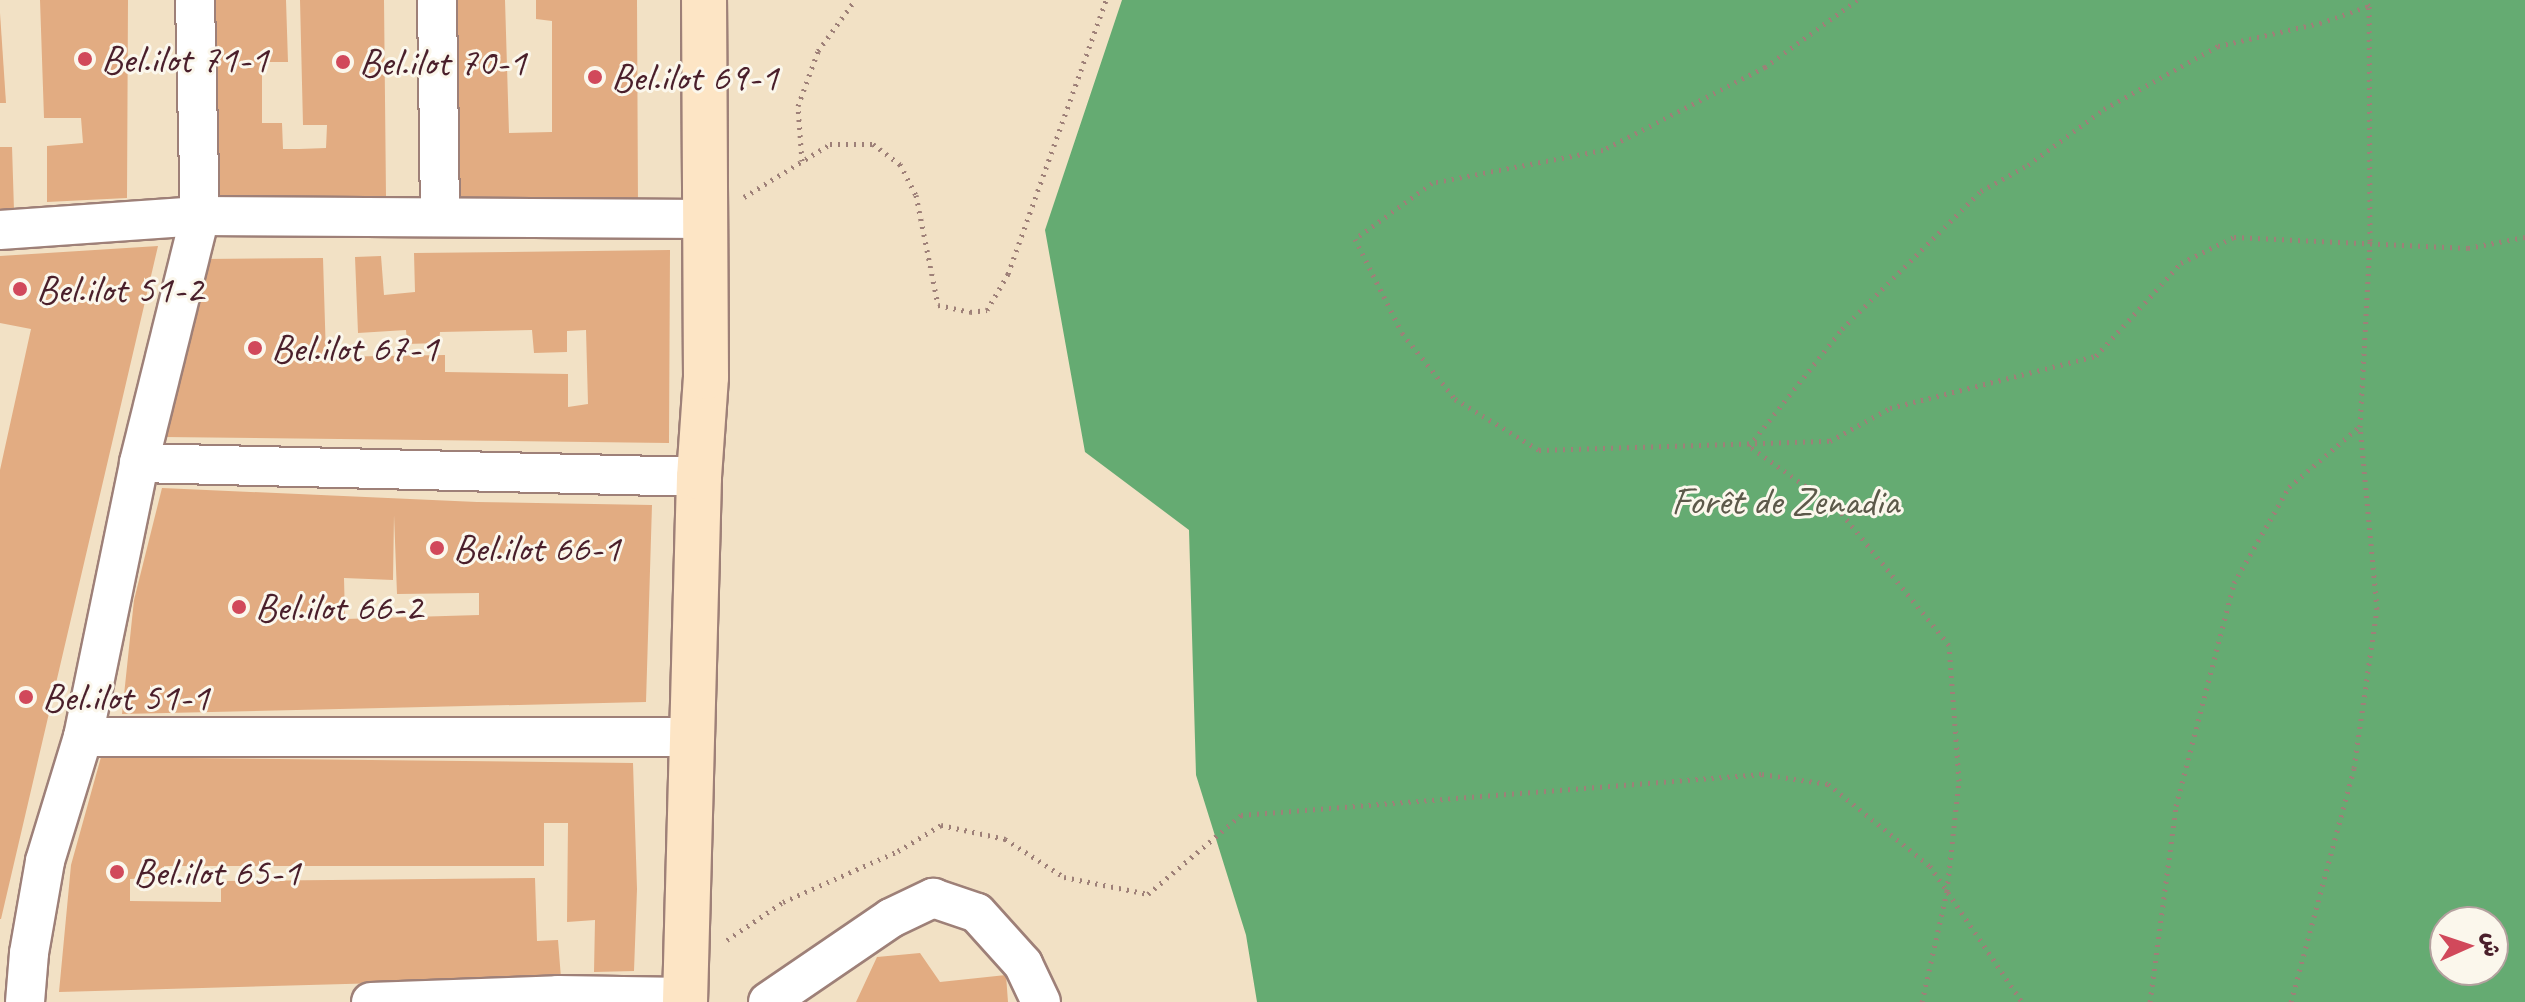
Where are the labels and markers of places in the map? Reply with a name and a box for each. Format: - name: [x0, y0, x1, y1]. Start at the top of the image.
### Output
- place label: Bel.ilot 71-1: [101, 35, 268, 83]
- place label: Bel.ilot 70-1: [359, 38, 526, 86]
- marker: Bel.ilot 71-1: [76, 50, 94, 68]
- marker: Bel.ilot 70-1: [334, 53, 352, 71]
- place label: Bel.ilot 69-1: [611, 53, 778, 101]
- marker: Bel.ilot 69-1: [586, 68, 604, 86]
- place label: Bel.ilot 51-2: [36, 265, 203, 313]
- marker: Bel.ilot 51-2: [11, 280, 29, 298]
- place label: Bel.ilot 67-1: [271, 324, 438, 372]
- marker: Bel.ilot 67-1: [246, 339, 264, 357]
- place label: Bel.ilot 66-1: [453, 524, 620, 572]
- marker: Bel.ilot 66-1: [428, 539, 446, 557]
- place label: Bel.ilot 66-2: [255, 583, 422, 631]
- marker: Bel.ilot 66-2: [230, 598, 248, 616]
- place label: Bel.ilot 51-1: [42, 673, 209, 721]
- marker: Bel.ilot 51-1: [17, 688, 35, 706]
- place label: Bel.ilot 65-1: [133, 848, 300, 896]
- marker: Bel.ilot 65-1: [108, 863, 126, 881]

